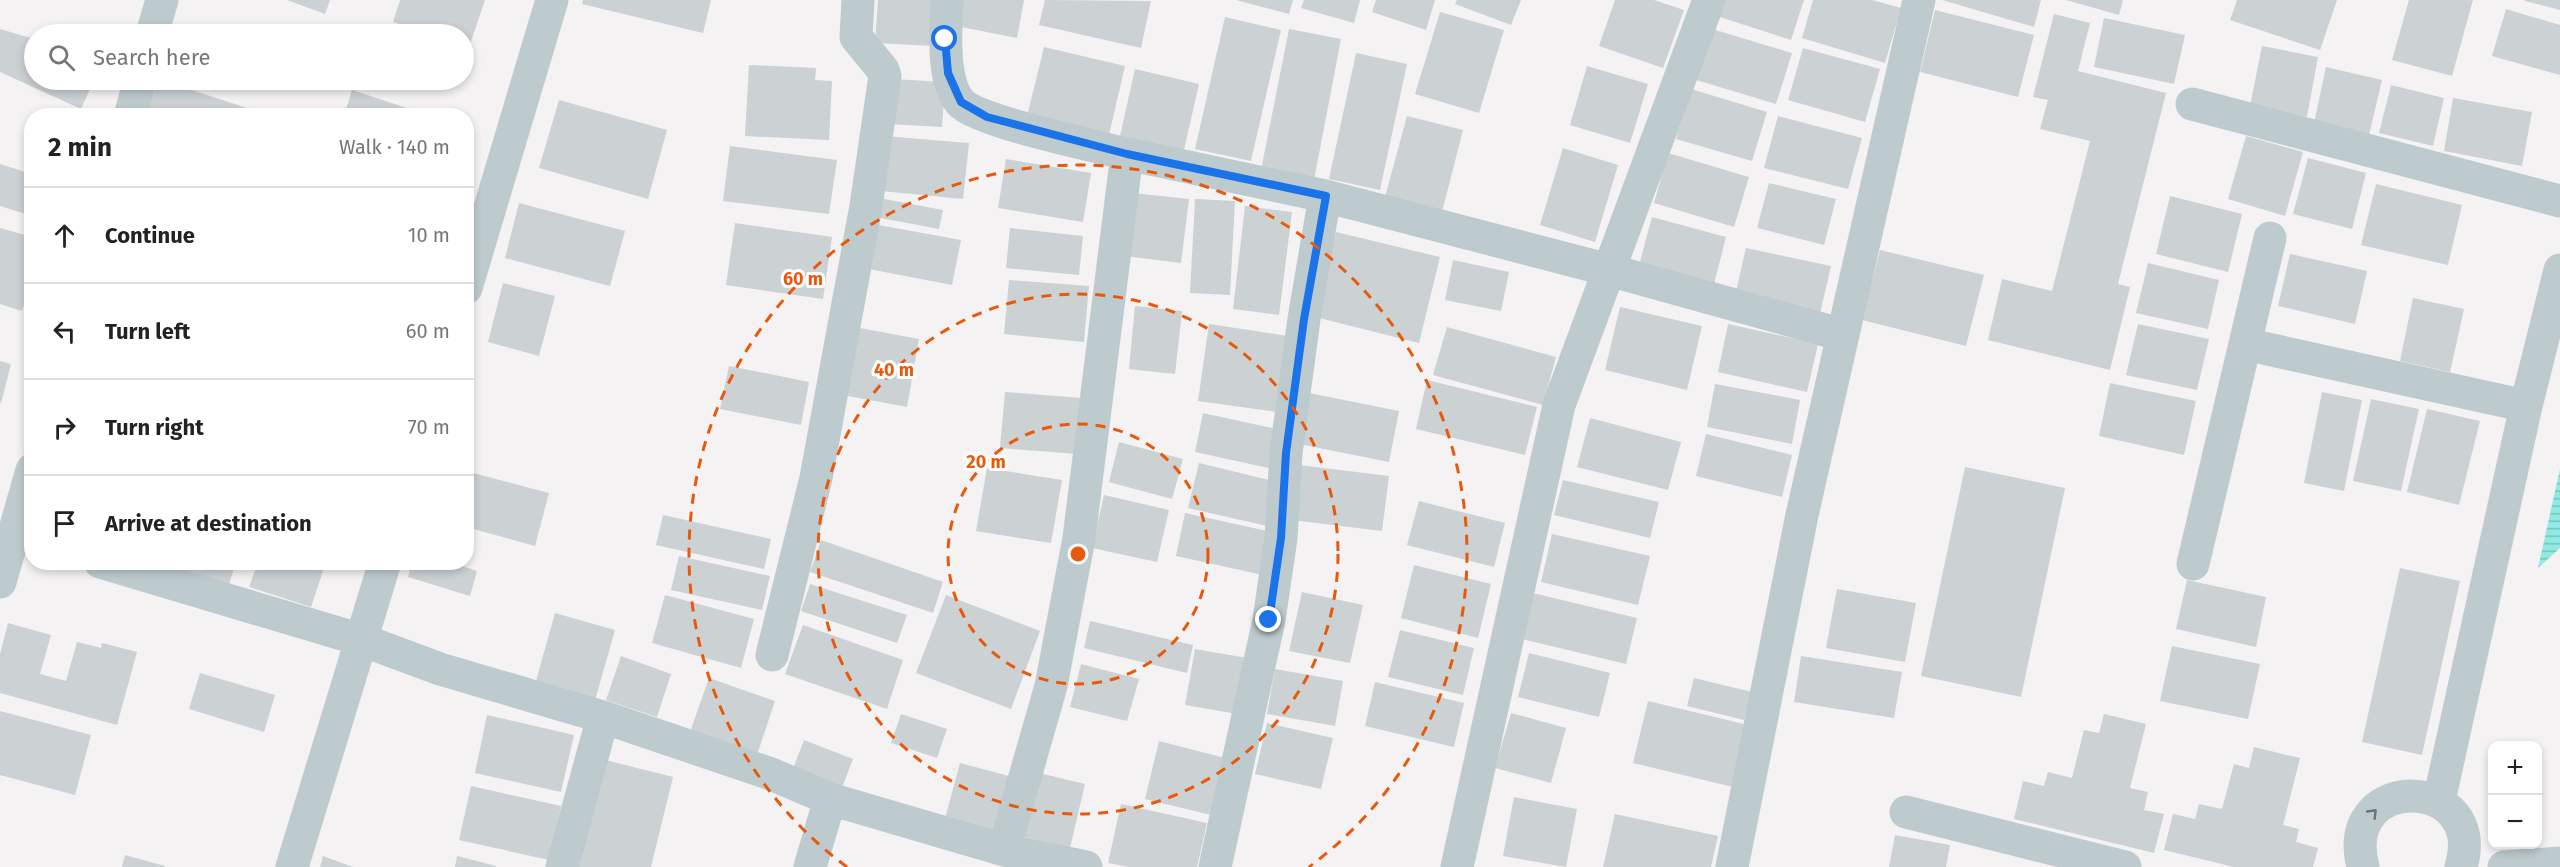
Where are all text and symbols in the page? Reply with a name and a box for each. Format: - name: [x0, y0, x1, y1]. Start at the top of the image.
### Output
- search box: [24, 24, 474, 90]
- route start: [931, 25, 957, 51]
- icon: search: [45, 41, 78, 74]
- text: Search here: [93, 44, 211, 71]
- text: 2 min: [48, 132, 112, 163]
- text: Walk · 140 m: [339, 135, 450, 159]
- icon: ahead: [48, 219, 81, 252]
- text: Continue: [105, 222, 195, 249]
- text: 10 m: [408, 223, 450, 247]
- text: 60 m: [783, 268, 823, 290]
- icon: left: [48, 315, 81, 348]
- text: Turn left: [105, 318, 190, 345]
- text: 60 m: [406, 319, 450, 343]
- text: 40 m: [874, 359, 914, 381]
- icon: right: [48, 411, 81, 444]
- text: Turn right: [105, 414, 204, 441]
- text: 70 m: [408, 415, 450, 439]
- text: 20 m: [966, 451, 1006, 473]
- icon: arrive: [48, 507, 81, 540]
- text: Arrive at destination: [105, 510, 312, 537]
- centre of rings: [1068, 544, 1088, 564]
- route end: [1255, 606, 1281, 632]
- map controls: [2488, 741, 2542, 849]
- button: +: [2488, 741, 2542, 795]
- button: −: [2488, 795, 2542, 849]
- one-way arrow: [2366, 810, 2377, 820]

